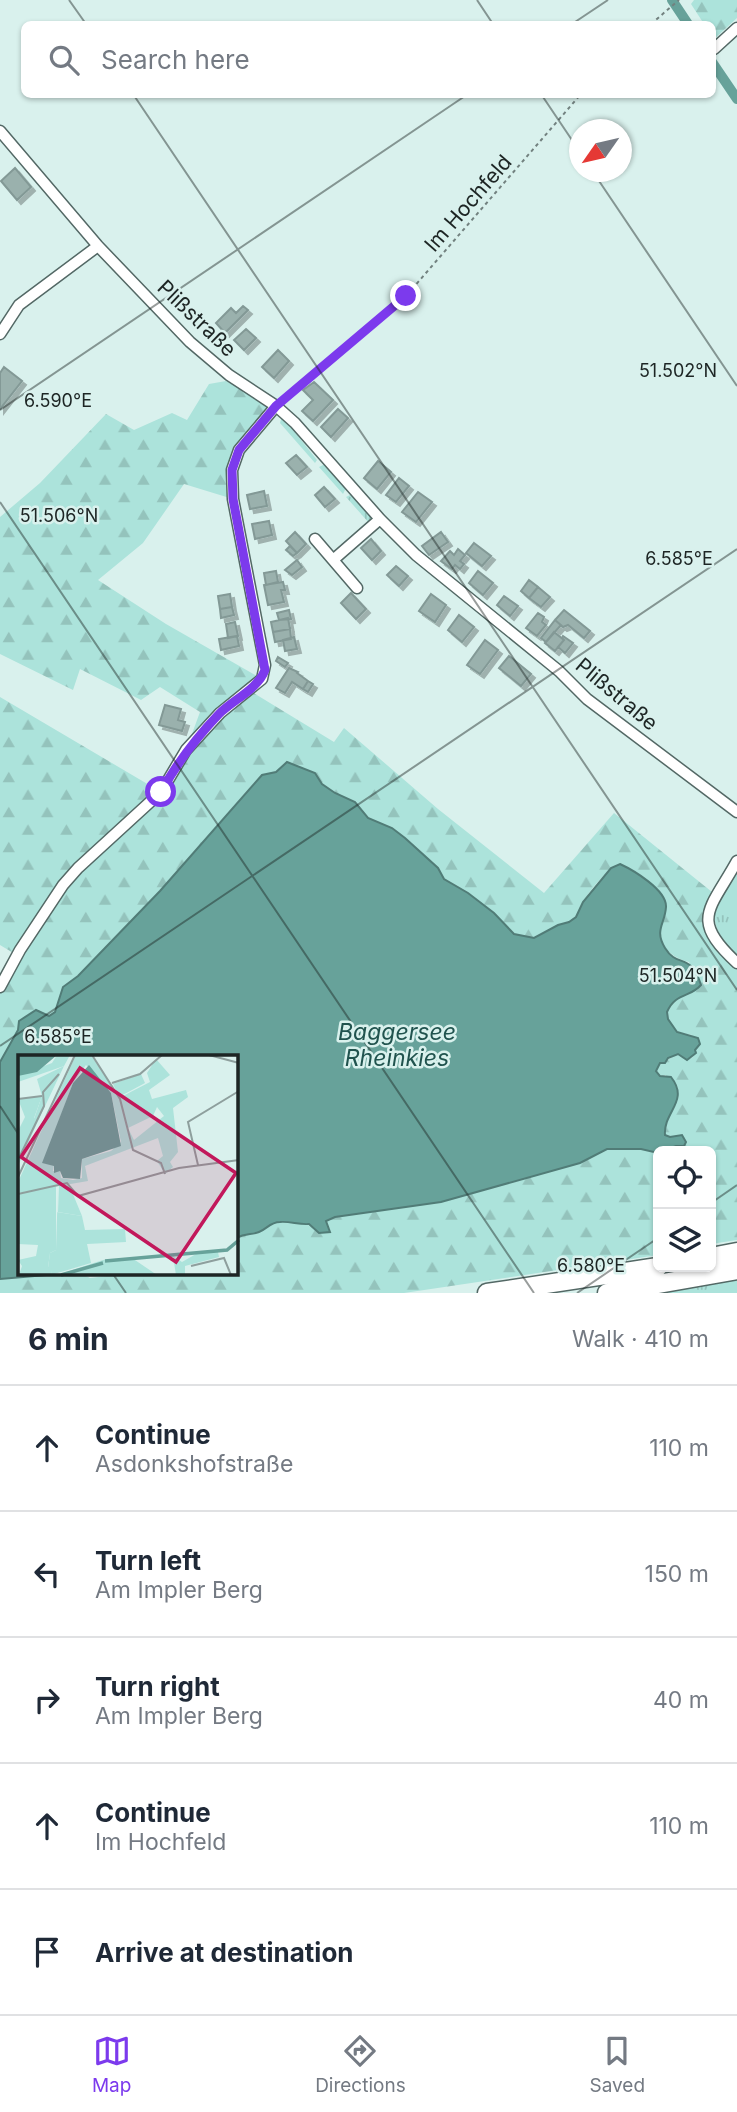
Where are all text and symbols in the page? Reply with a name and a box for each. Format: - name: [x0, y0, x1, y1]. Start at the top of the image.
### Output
- search box: [21, 21, 716, 98]
- icon: search: [45, 41, 83, 79]
- text: Search here: [101, 44, 250, 75]
- north arrow: [569, 119, 632, 182]
- street label: Im Hochfeld: [419, 150, 517, 256]
- street label: Plißstraße: [153, 274, 241, 362]
- route end: [390, 280, 421, 311]
- text: 51.502°N: [639, 360, 717, 381]
- text: 6.590°E: [24, 390, 92, 411]
- text: 51.506°N: [20, 505, 98, 526]
- text: 6.585°E: [645, 548, 713, 569]
- street label: Plißstraße: [571, 652, 663, 736]
- route start: [145, 776, 176, 807]
- text: 51.504°N: [639, 965, 717, 986]
- water label: Baggersee Rheinkies: [338, 1018, 456, 1072]
- text: 6.585°E: [24, 1026, 92, 1047]
- inset map: [18, 1055, 238, 1276]
- map controls: [653, 1146, 716, 1272]
- button: locate: [653, 1146, 716, 1209]
- button: layers: [653, 1209, 716, 1272]
- text: 6.580°E: [557, 1255, 625, 1276]
- text: 6 min: [28, 1321, 109, 1357]
- text: Walk · 410 m: [572, 1325, 709, 1353]
- text: Continue: [95, 1419, 211, 1450]
- icon: ahead: [28, 1429, 66, 1467]
- text: 110 m: [649, 1434, 709, 1462]
- text: Asdonkshofstraße: [95, 1450, 293, 1478]
- text: Turn left: [95, 1545, 201, 1576]
- icon: left: [28, 1555, 66, 1593]
- text: 150 m: [645, 1560, 709, 1588]
- text: Am Impler Berg: [95, 1576, 263, 1604]
- text: Turn right: [95, 1671, 220, 1702]
- icon: right: [28, 1681, 66, 1719]
- text: 40 m: [653, 1686, 709, 1714]
- text: Am Impler Berg: [95, 1702, 263, 1730]
- text: Continue: [95, 1797, 211, 1828]
- icon: ahead: [28, 1807, 66, 1845]
- text: 110 m: [649, 1812, 709, 1840]
- text: Im Hochfeld: [95, 1828, 226, 1856]
- icon: arrive: [28, 1933, 66, 1971]
- text: Arrive at destination: [95, 1937, 354, 1968]
- tab: Map: [92, 2032, 131, 2097]
- tab: Directions: [315, 2032, 406, 2097]
- tab: Saved: [589, 2032, 645, 2097]

